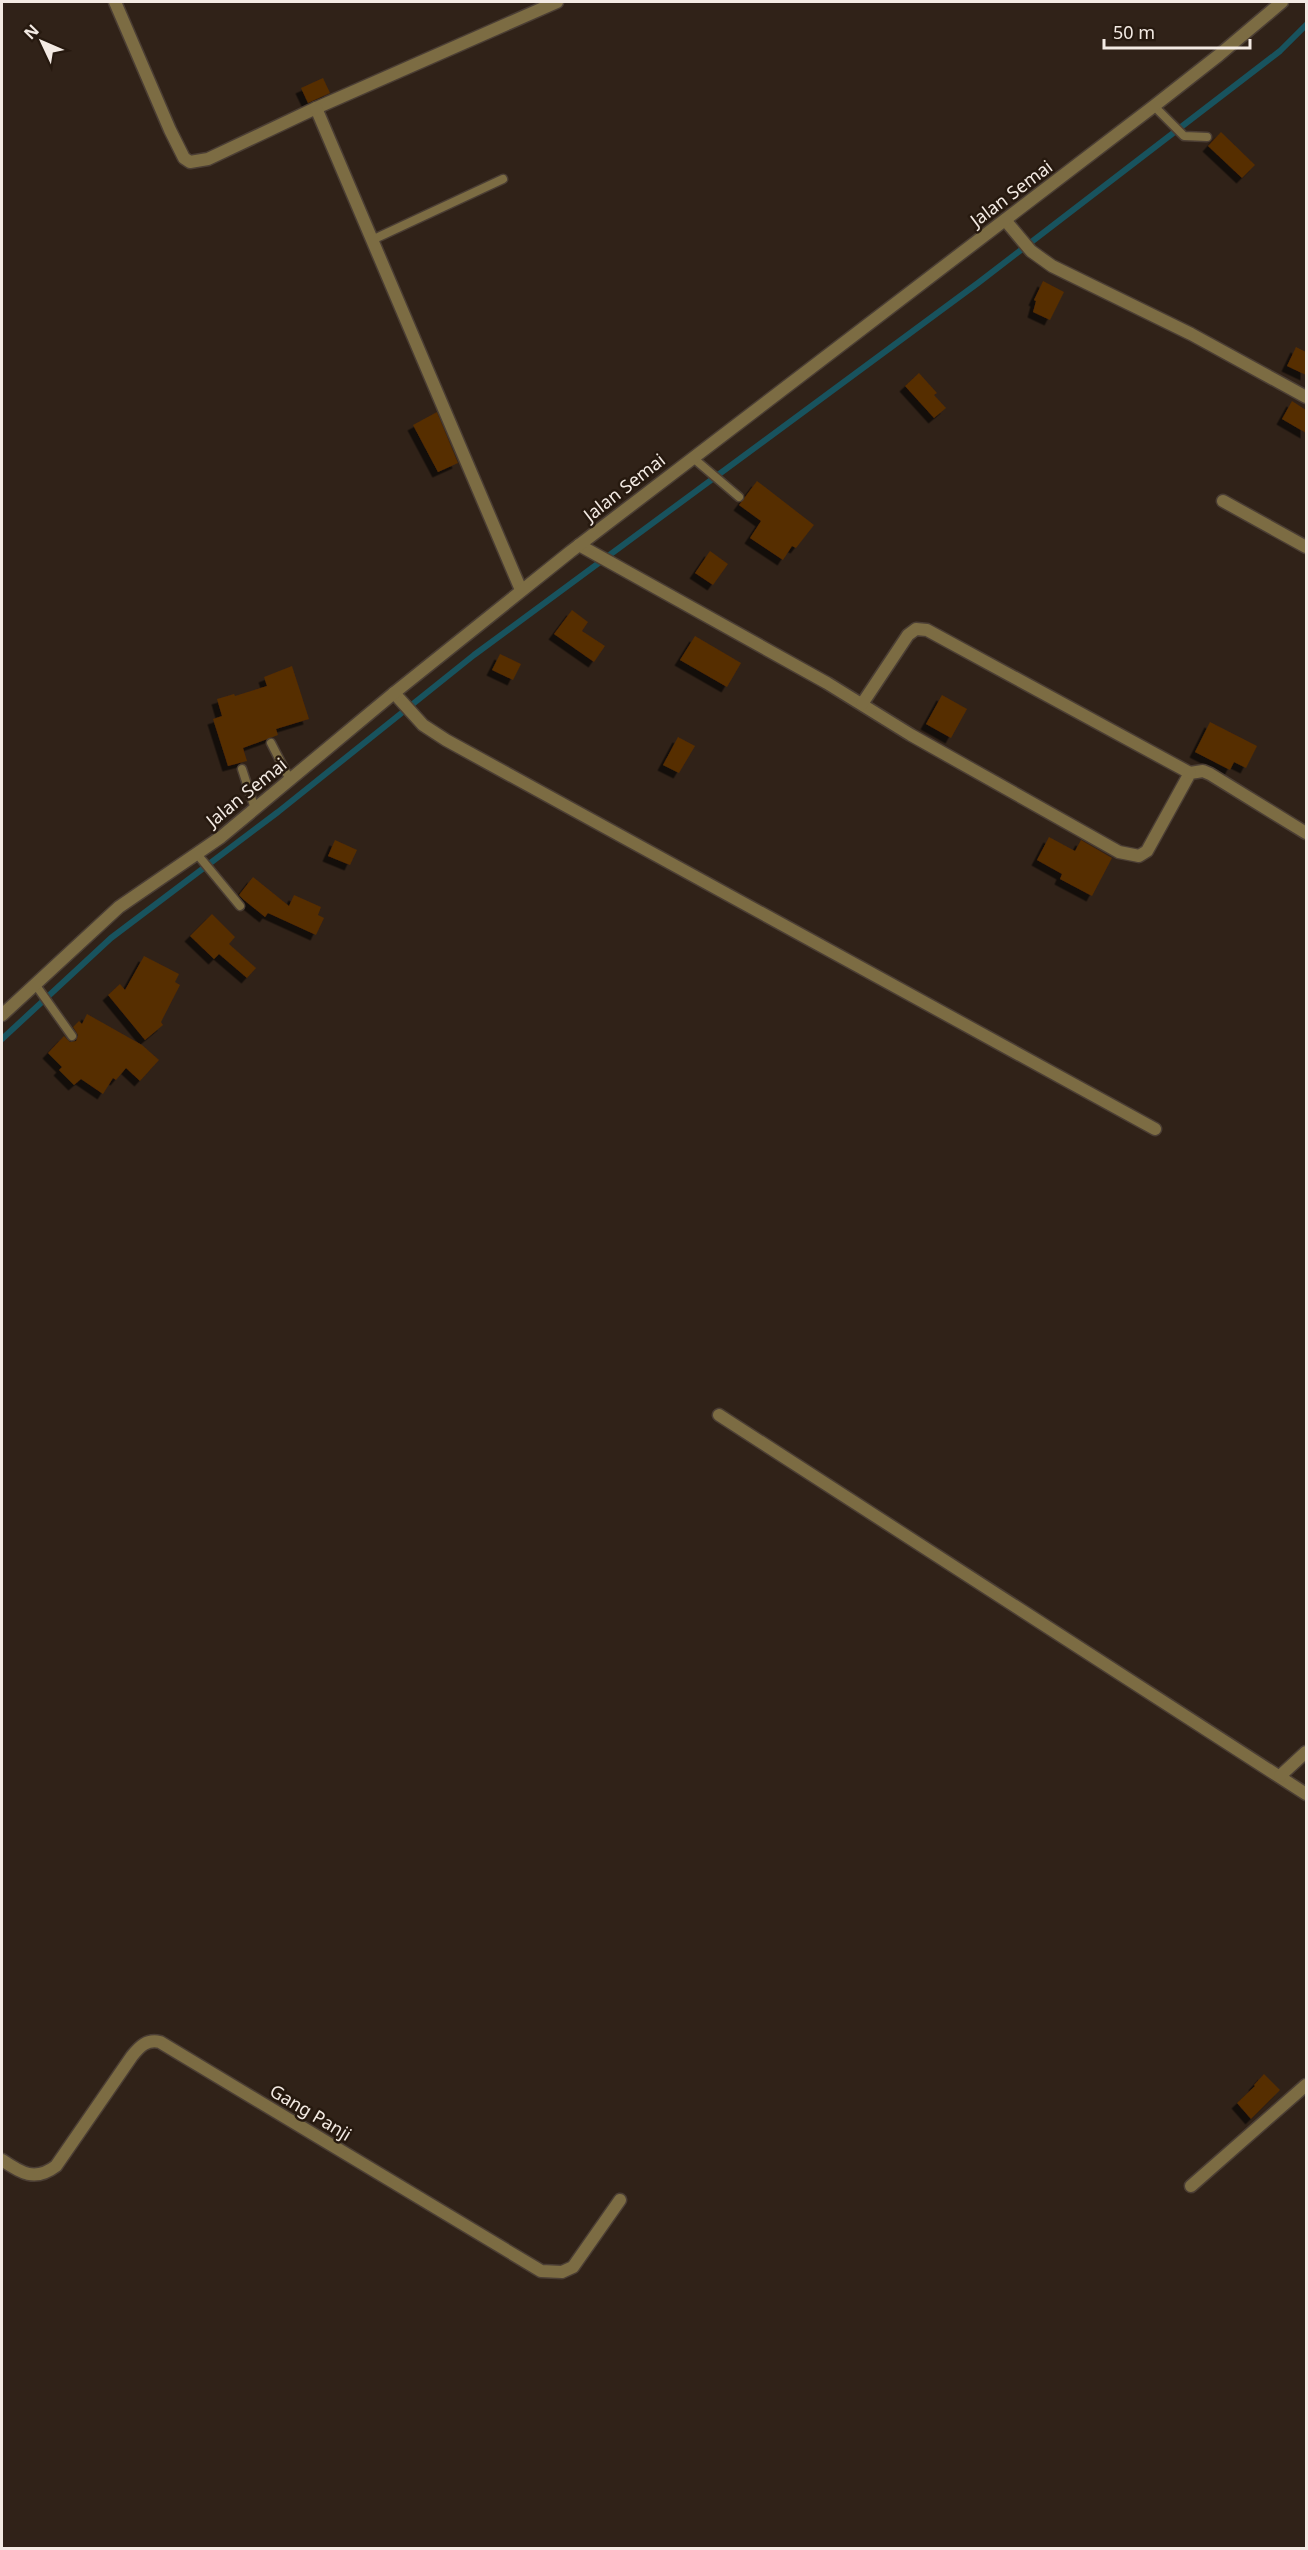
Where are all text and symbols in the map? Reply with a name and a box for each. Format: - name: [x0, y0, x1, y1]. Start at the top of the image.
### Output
- north arrow: [12, 12, 72, 72]
- scale bar: [1104, 12, 1250, 50]
- text: N: [19, 19, 44, 44]
- text: 50 m: [1113, 20, 1155, 44]
- street label: Jalan Semai: [963, 154, 1057, 233]
- street label: Jalan Semai: [577, 448, 670, 528]
- street label: Jalan Semai: [199, 752, 291, 833]
- street label: Gang Panji: [266, 2078, 356, 2146]

